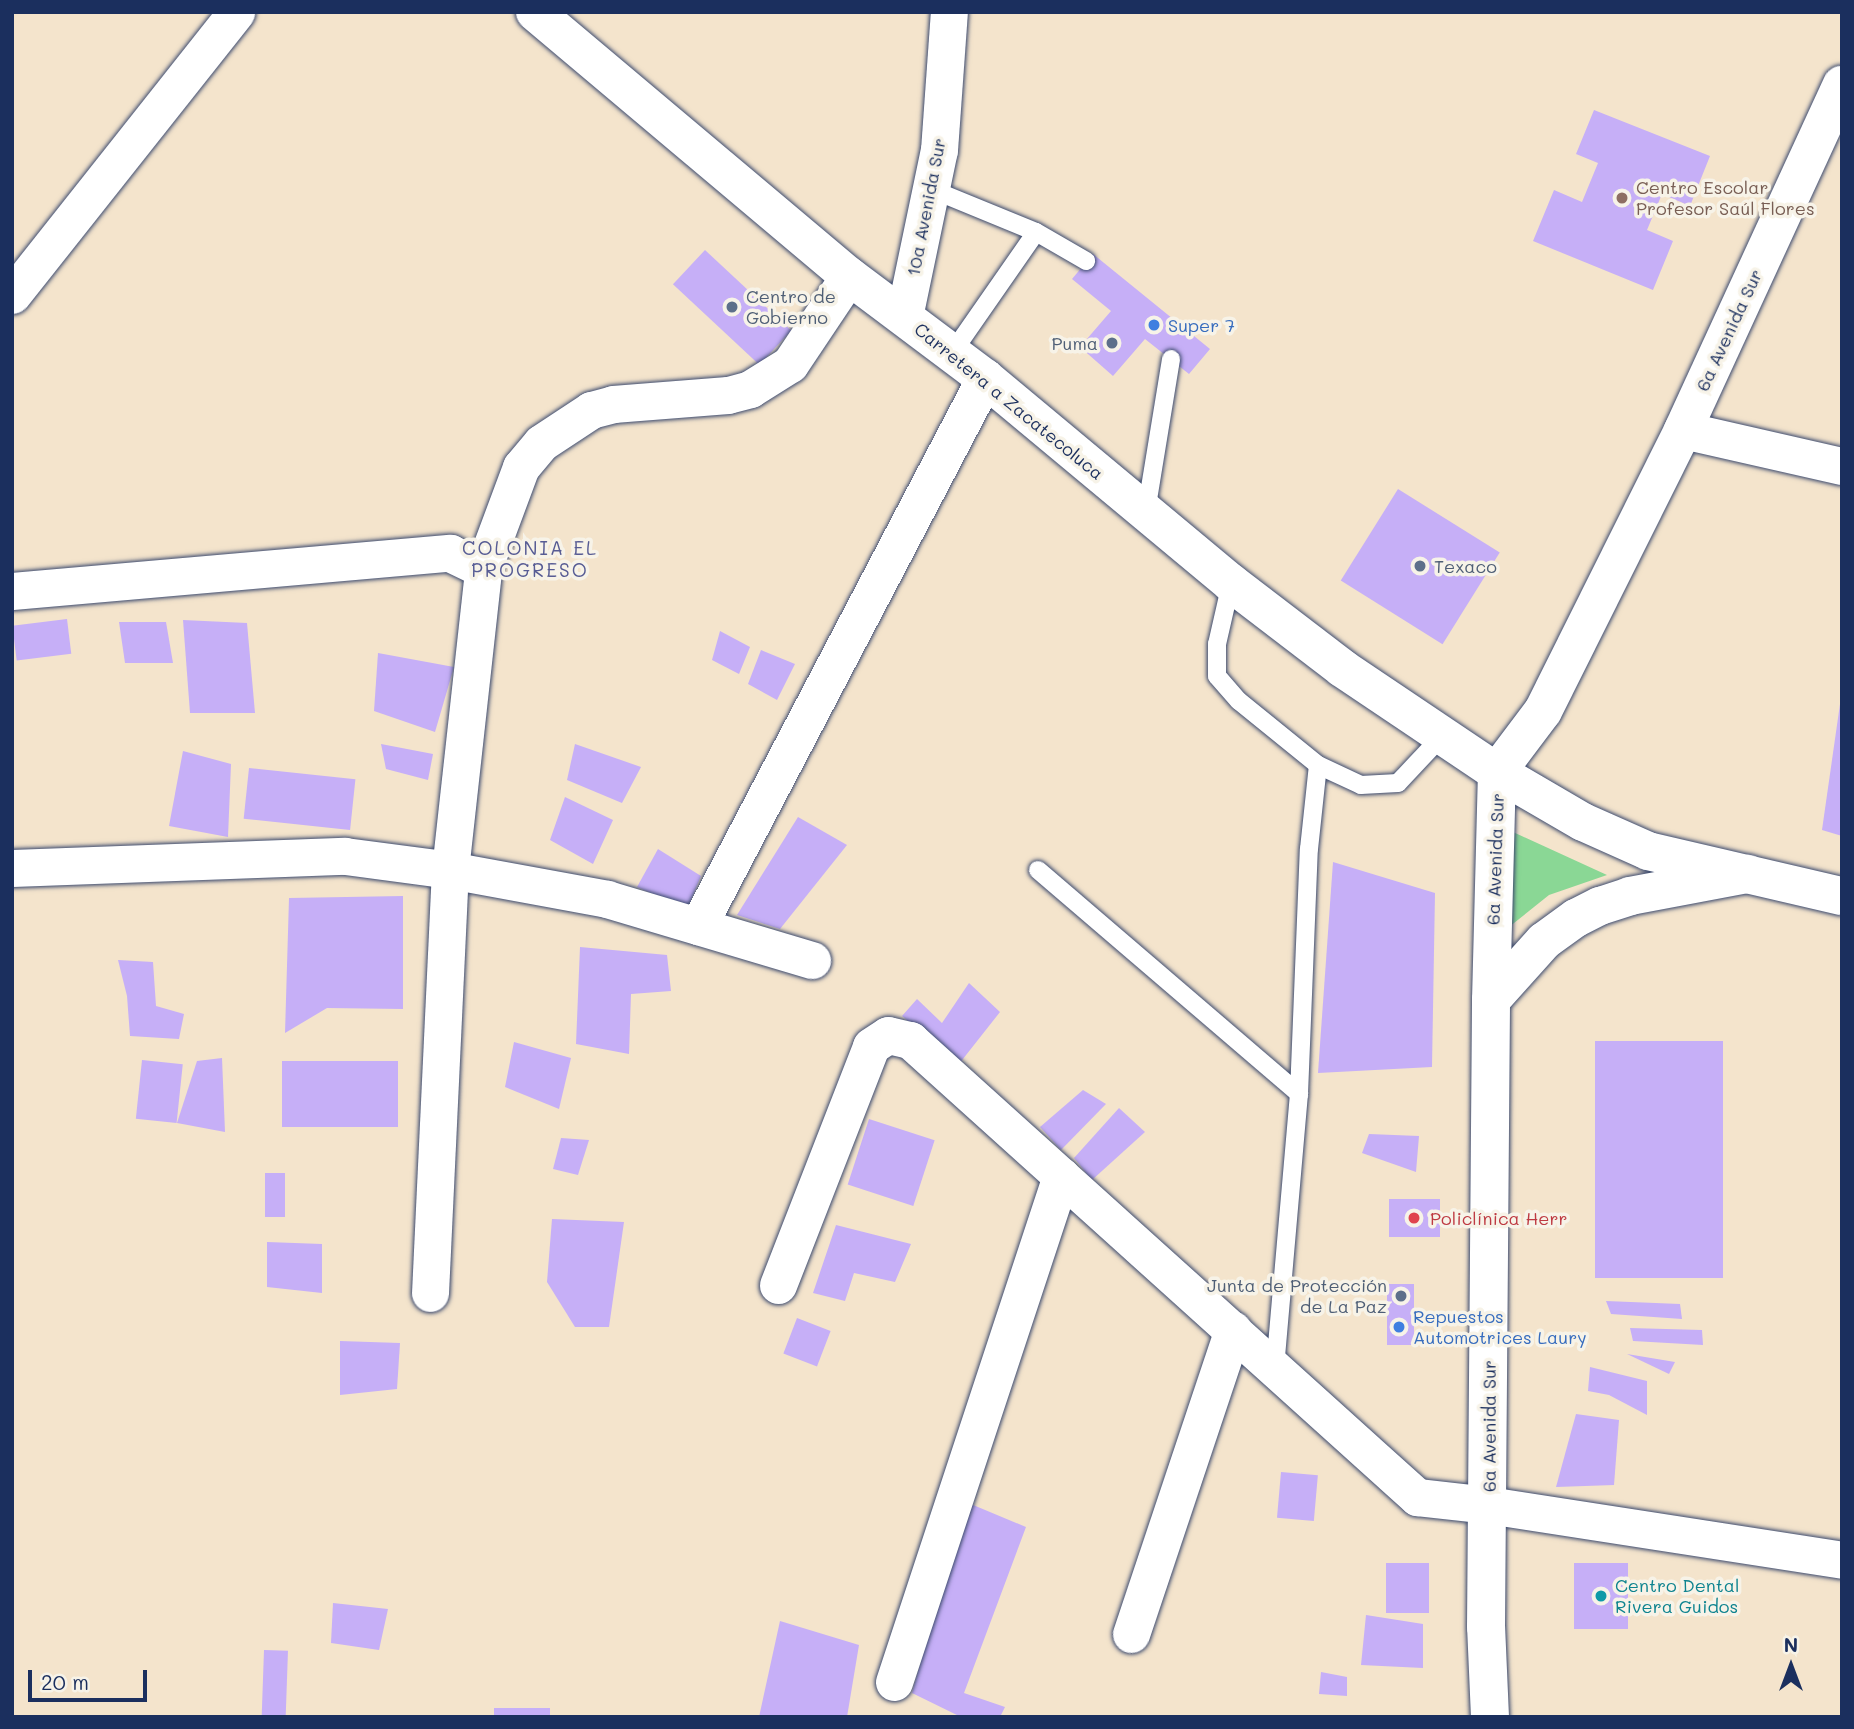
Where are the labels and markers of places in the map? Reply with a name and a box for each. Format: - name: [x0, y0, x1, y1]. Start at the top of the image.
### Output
- place label: Centro Escolar Profesor Saúl Flores: [1636, 177, 1815, 220]
- marker: Centro Escolar Profesor Saúl Flores: [1614, 190, 1630, 206]
- place label: Centro de Gobierno: [746, 286, 836, 328]
- marker: Centro de Gobierno: [724, 299, 740, 315]
- place label: Super 7: [1168, 314, 1235, 336]
- marker: Super 7: [1146, 317, 1162, 333]
- place label: Puma: [1052, 332, 1098, 354]
- marker: Puma: [1104, 335, 1120, 351]
- place label: Texaco: [1434, 555, 1497, 577]
- marker: Texaco: [1412, 558, 1428, 574]
- place label: Policlínica Herr: [1430, 1207, 1568, 1229]
- marker: Policlínica Herr: [1404, 1208, 1424, 1228]
- place label: Junta de Protección de La Paz: [1207, 1275, 1387, 1318]
- marker: Junta de Protección de La Paz: [1393, 1288, 1409, 1304]
- place label: Repuestos Automotrices Laury: [1413, 1306, 1587, 1348]
- marker: Repuestos Automotrices Laury: [1391, 1319, 1407, 1335]
- place label: Centro Dental Rivera Guidos: [1615, 1575, 1739, 1618]
- marker: Centro Dental Rivera Guidos: [1593, 1588, 1609, 1604]

